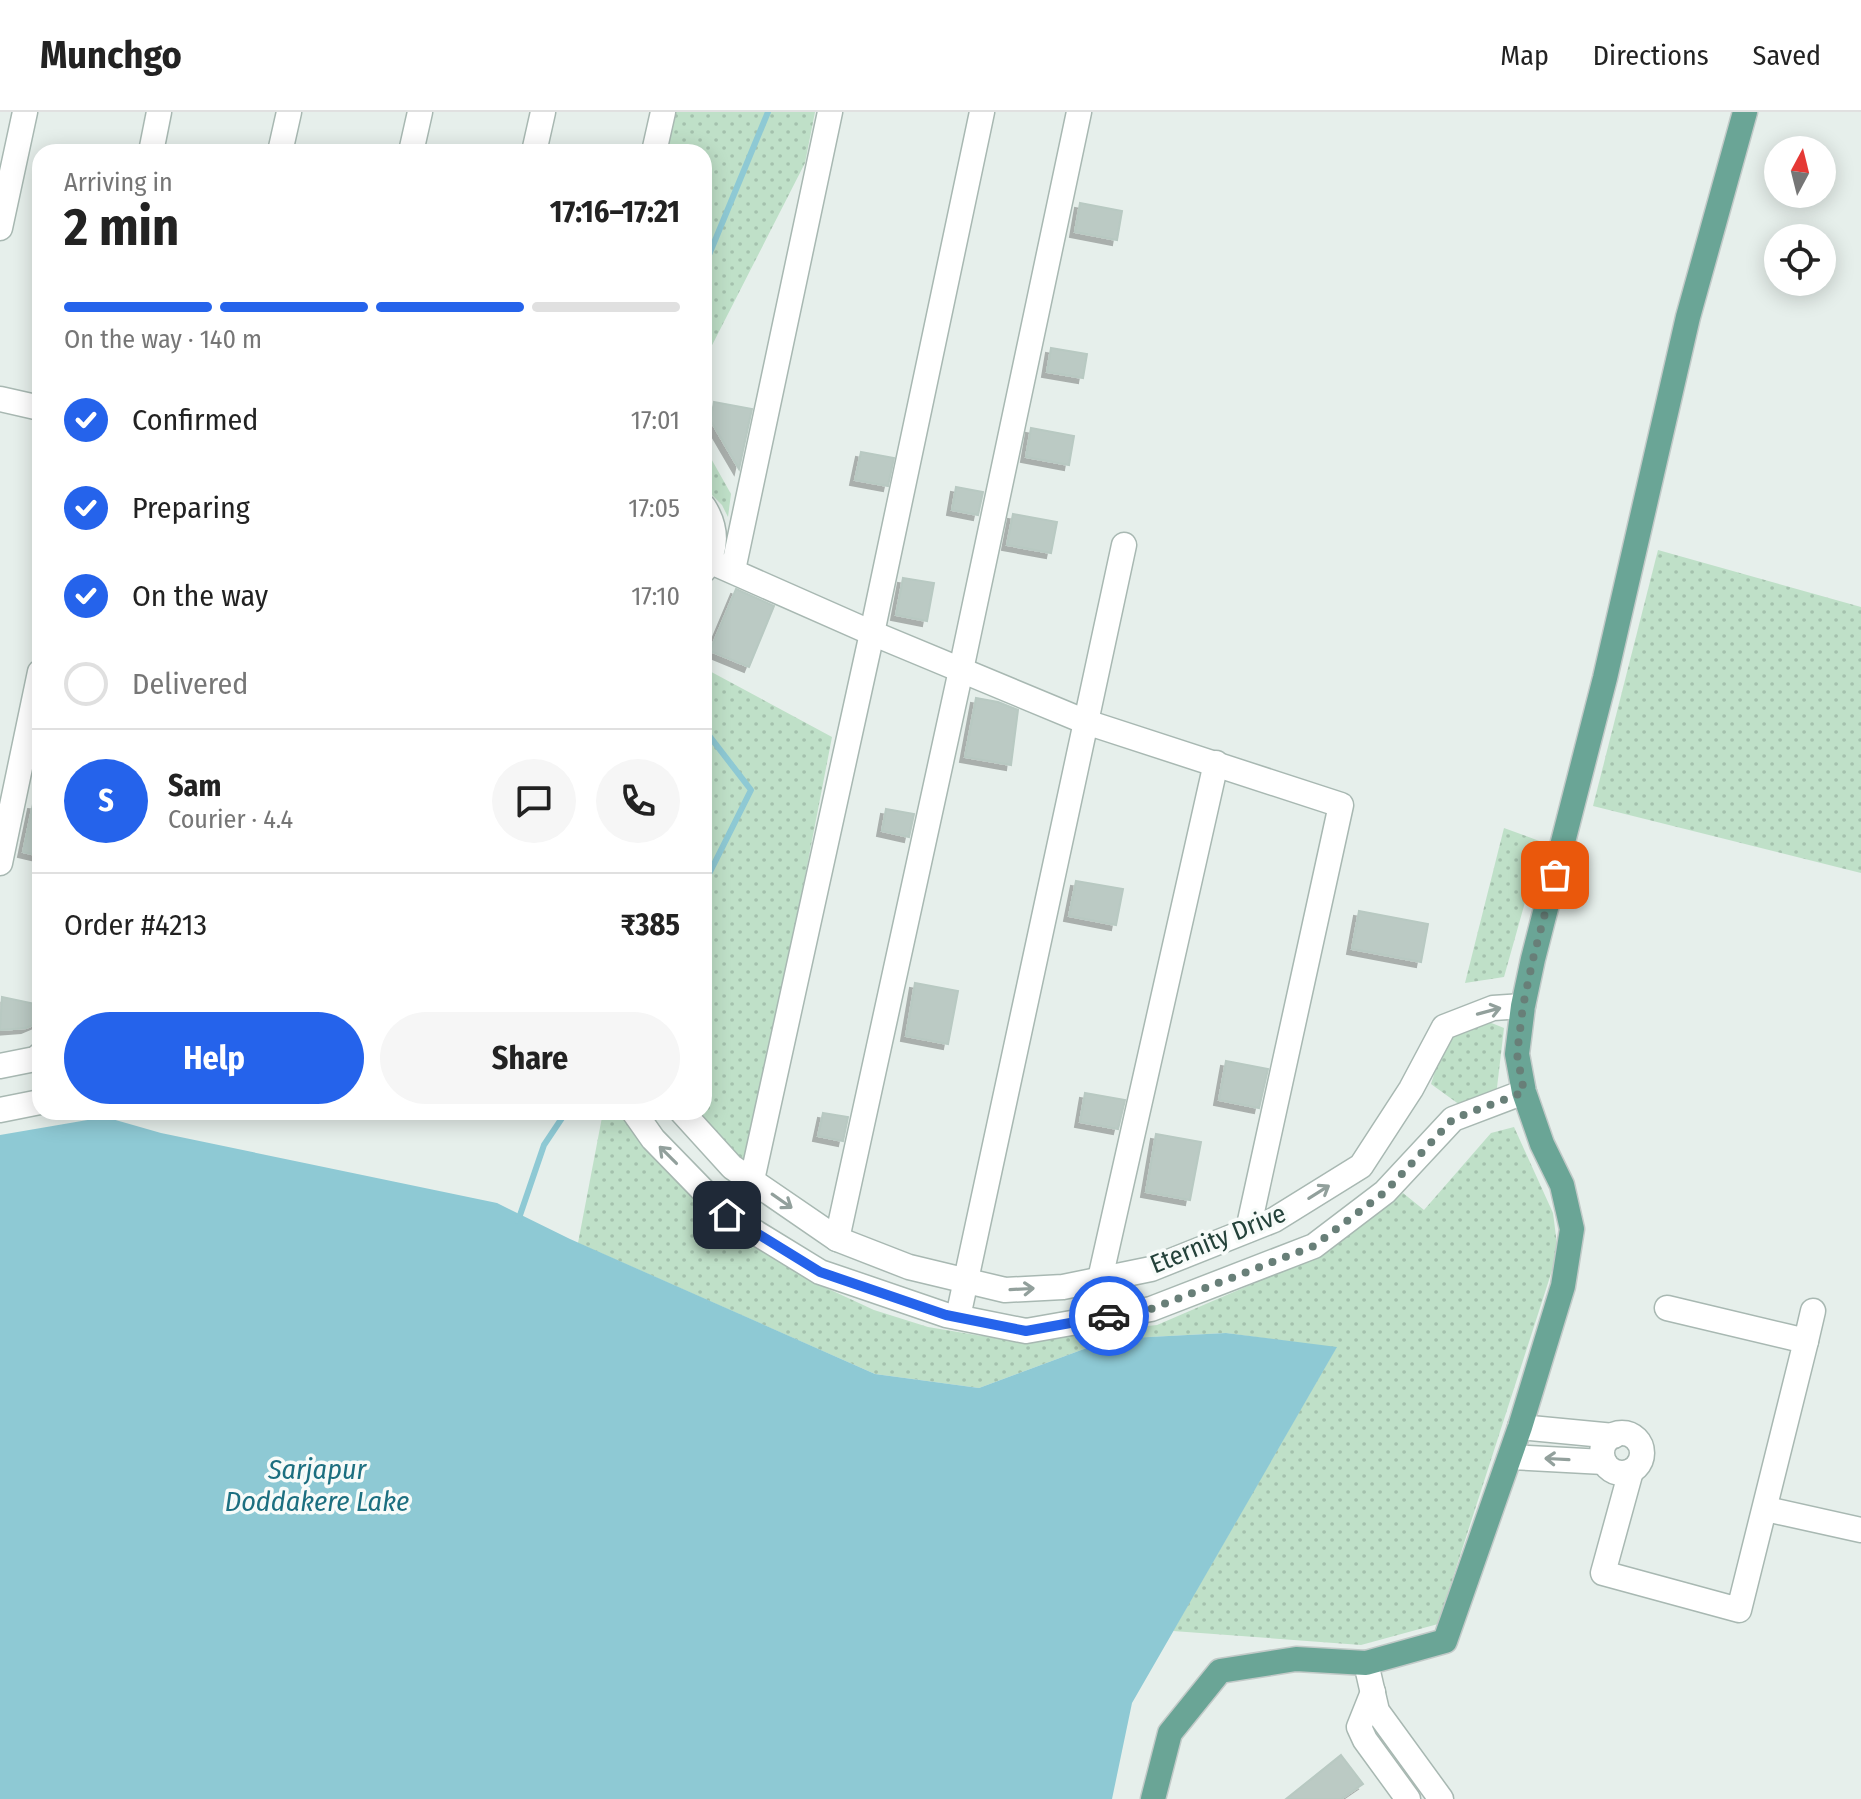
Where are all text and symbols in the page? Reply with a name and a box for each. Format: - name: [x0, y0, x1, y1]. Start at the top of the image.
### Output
- text: Munchgo: [40, 32, 182, 78]
- text: Map: [1500, 39, 1549, 72]
- text: Directions: [1593, 39, 1709, 72]
- text: Saved: [1753, 39, 1821, 72]
- north arrow: [1764, 136, 1836, 208]
- map controls: [1764, 136, 1836, 296]
- text: Arriving in: [64, 167, 173, 198]
- text: 17:16–17:21: [550, 194, 680, 230]
- text: 2 min: [64, 196, 179, 259]
- button: locate: [1764, 224, 1836, 296]
- text: On the way · 140 m: [64, 324, 262, 355]
- icon: check: [64, 398, 108, 442]
- text: Confirmed: [132, 402, 258, 438]
- text: 17:01: [631, 405, 680, 436]
- icon: check: [64, 486, 108, 530]
- text: Preparing: [132, 490, 250, 526]
- text: 17:05: [628, 493, 680, 524]
- icon: check: [64, 574, 108, 618]
- text: On the way: [132, 578, 268, 614]
- text: 17:10: [631, 581, 680, 612]
- text: Delivered: [132, 666, 248, 702]
- button: chat: [492, 759, 576, 843]
- button: phone: [596, 759, 680, 843]
- text: Sam: [168, 768, 221, 804]
- text: S: [98, 783, 114, 819]
- text: Courier · 4.4: [168, 804, 293, 835]
- pin: [1521, 841, 1589, 909]
- icon: bag: [1533, 853, 1577, 897]
- text: Order #4213: [64, 907, 207, 943]
- text: ₹385: [621, 907, 680, 943]
- one-way arrow: [1476, 1002, 1501, 1017]
- button: Help: [64, 1012, 364, 1104]
- button: Share: [380, 1012, 680, 1104]
- one-way arrow: [659, 1146, 678, 1165]
- pin: [693, 1181, 761, 1249]
- one-way arrow: [1307, 1184, 1330, 1200]
- icon: home: [705, 1193, 749, 1237]
- one-way arrow: [770, 1193, 792, 1209]
- street label: Eternity Drive: [1146, 1198, 1290, 1280]
- courier: [1069, 1276, 1149, 1356]
- one-way arrow: [1008, 1281, 1035, 1296]
- icon: car: [1087, 1294, 1131, 1338]
- one-way arrow: [1544, 1452, 1571, 1467]
- water label: Sarjapur Doddakere Lake: [225, 1453, 409, 1518]

